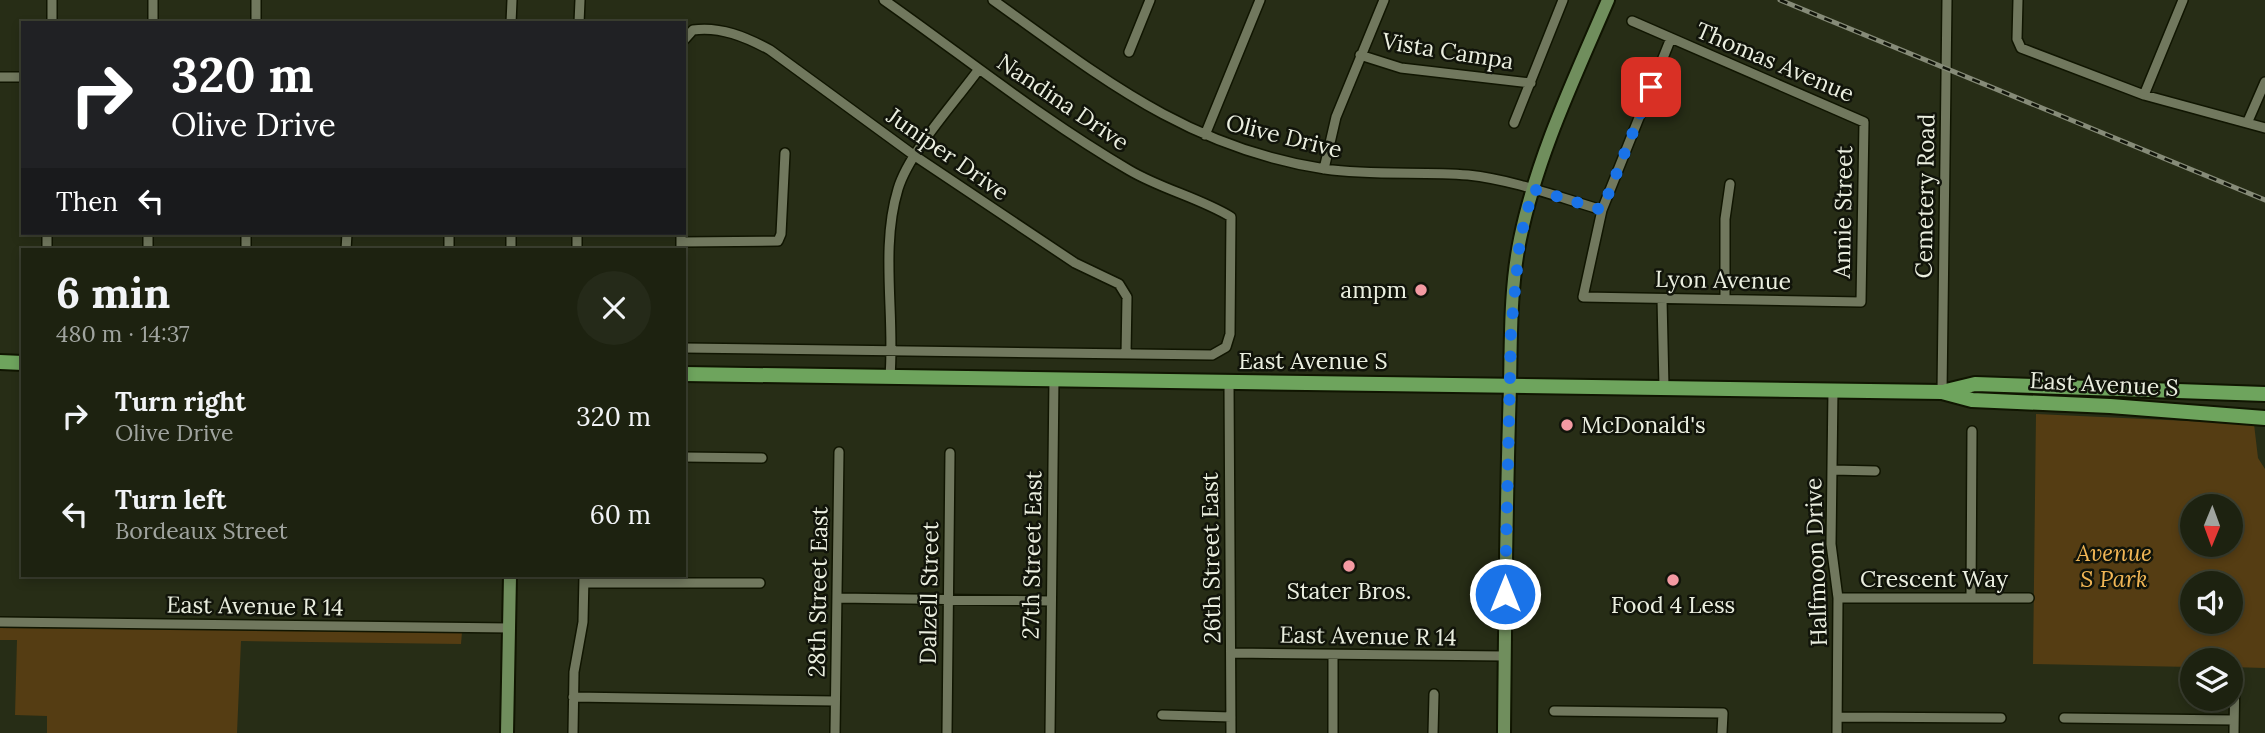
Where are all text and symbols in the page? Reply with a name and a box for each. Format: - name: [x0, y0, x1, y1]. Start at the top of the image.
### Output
- street label: Thomas Avenue: [1692, 15, 1859, 108]
- street label: Vista Campa: [1379, 26, 1516, 75]
- text: 320 m: [171, 43, 314, 105]
- street label: Nandina Drive: [992, 47, 1135, 156]
- icon: right: [56, 49, 147, 140]
- pin: [1621, 57, 1681, 117]
- icon: arrive: [1632, 68, 1670, 106]
- street label: Juniper Drive: [881, 100, 1015, 206]
- text: Olive Drive: [171, 104, 336, 145]
- street label: Olive Drive: [1223, 107, 1345, 164]
- street label: Cemetery Road: [1909, 113, 1940, 279]
- street label: Annie Street: [1827, 145, 1858, 279]
- icon: left: [132, 182, 170, 220]
- text: Then: [56, 185, 118, 218]
- street label: Lyon Avenue: [1655, 264, 1791, 295]
- text: 6 min: [56, 266, 170, 320]
- button: close: [577, 271, 651, 345]
- place label: ampm: [1340, 275, 1407, 304]
- marker: ampm: [1413, 282, 1429, 298]
- text: 480 m · 14:37: [56, 319, 190, 348]
- street label: East Avenue S: [1239, 346, 1387, 375]
- street label: East Avenue S: [2029, 365, 2179, 402]
- text: Turn right: [115, 385, 246, 418]
- icon: right: [56, 397, 94, 435]
- text: 320 m: [576, 400, 651, 433]
- place label: McDonald's: [1581, 410, 1706, 439]
- marker: McDonald's: [1559, 417, 1575, 433]
- text: Olive Drive: [115, 418, 234, 447]
- street label: 27th Street East: [1016, 470, 1047, 640]
- street label: 26th Street East: [1195, 472, 1226, 644]
- street label: Halfmoon Drive: [1798, 477, 1833, 647]
- text: Turn left: [115, 483, 226, 516]
- north arrow: [2180, 494, 2244, 556]
- map controls: [2180, 494, 2243, 711]
- icon: left: [56, 495, 94, 533]
- text: 60 m: [590, 498, 651, 531]
- street label: 28th Street East: [802, 506, 833, 678]
- text: Bordeaux Street: [115, 516, 288, 545]
- street label: Dalzell Street: [913, 521, 944, 665]
- park label: Avenue S Park: [2075, 538, 2152, 593]
- position arrow: [1468, 557, 1542, 631]
- marker: Stater Bros.: [1341, 558, 1357, 574]
- street label: Crescent Way: [1860, 564, 2009, 593]
- button: sound: [2180, 571, 2243, 634]
- marker: Food 4 Less: [1665, 572, 1681, 588]
- place label: Stater Bros.: [1287, 576, 1411, 605]
- street label: East Avenue R 14: [166, 589, 344, 622]
- place label: Food 4 Less: [1611, 590, 1735, 619]
- street label: East Avenue R 14: [1279, 619, 1457, 652]
- button: layers: [2180, 648, 2243, 711]

